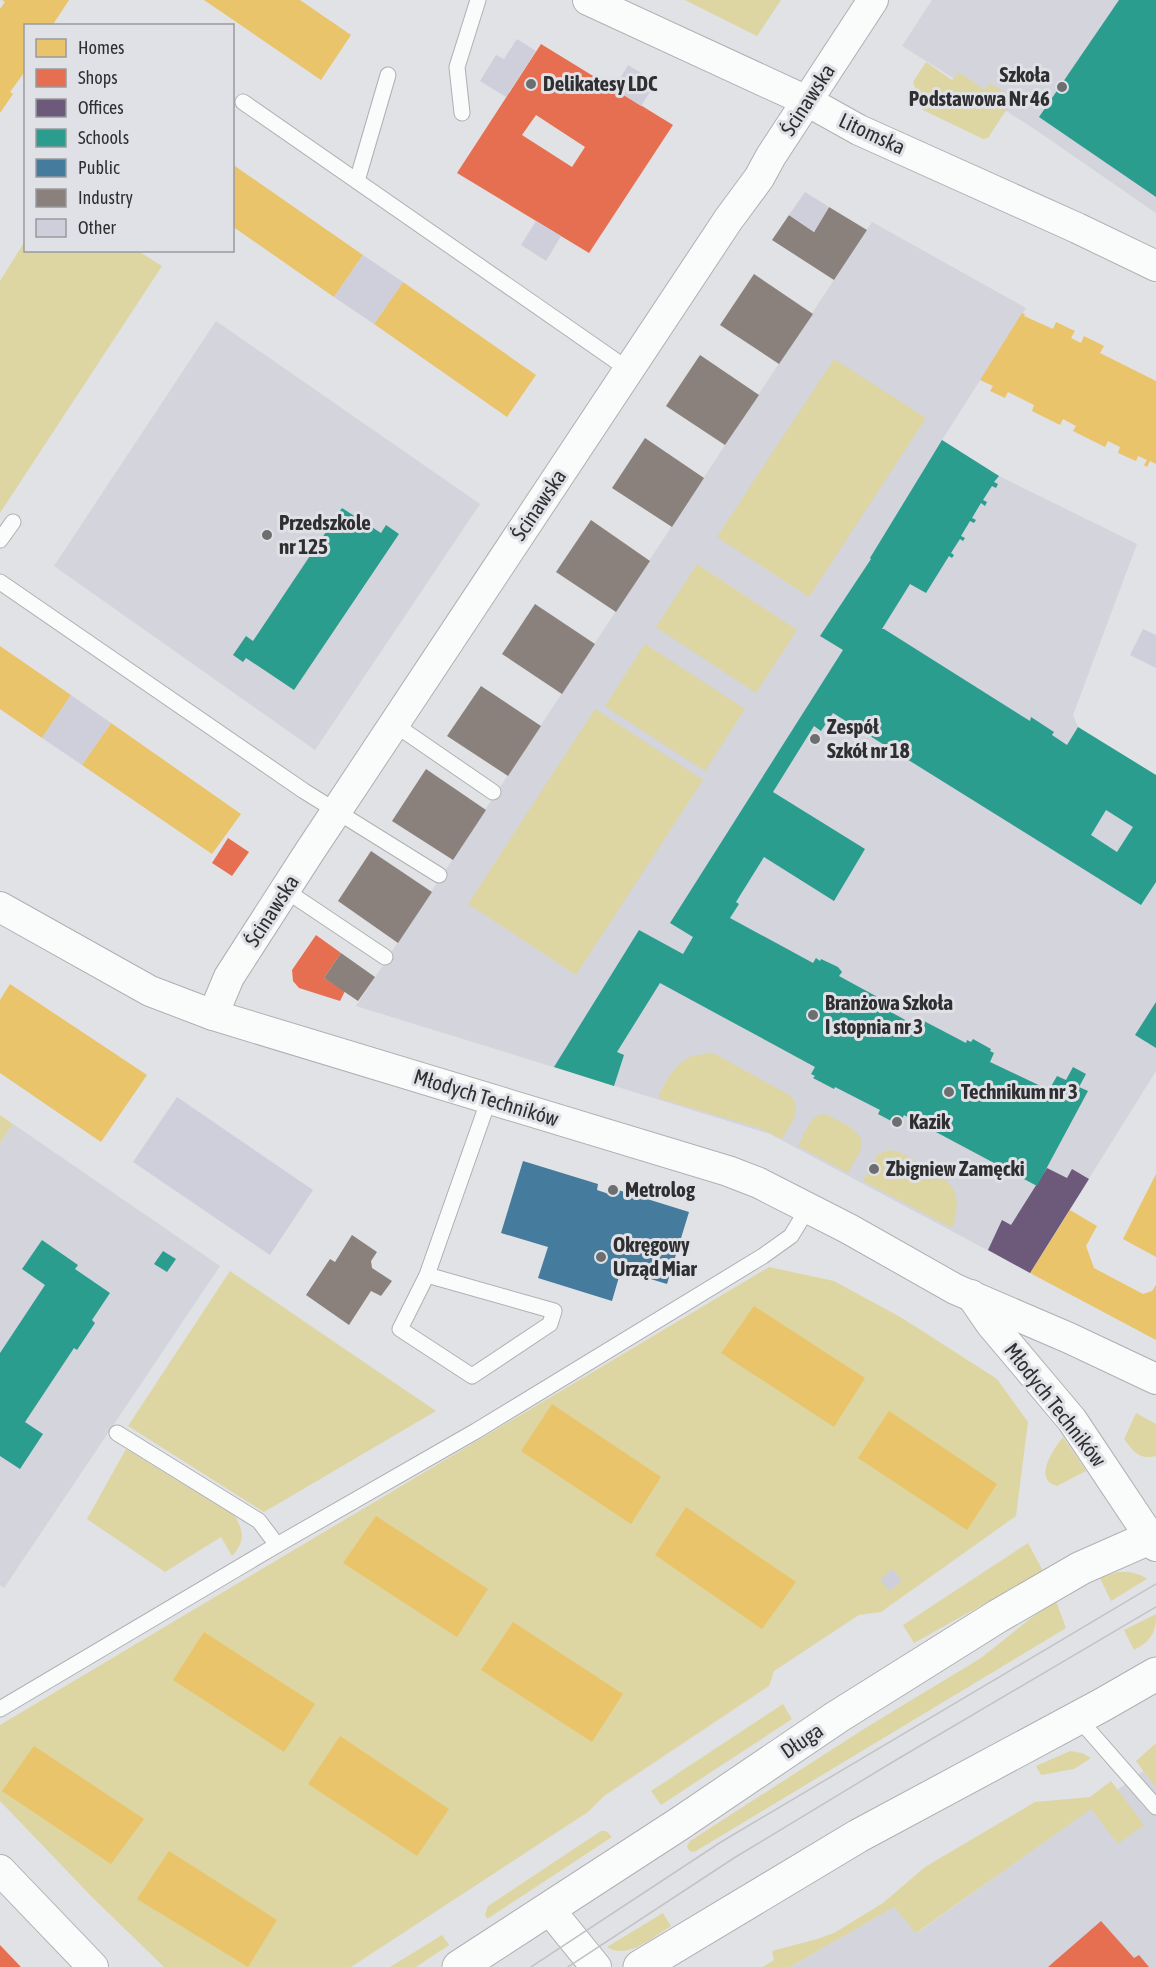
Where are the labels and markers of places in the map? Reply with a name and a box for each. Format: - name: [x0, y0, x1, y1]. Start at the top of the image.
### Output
- place label: Szkoła Podstawowa Nr 46: [909, 62, 1050, 110]
- place label: Delikatesy LDC: [543, 71, 658, 95]
- marker: Delikatesy LDC: [524, 77, 538, 91]
- marker: Szkoła Podstawowa Nr 46: [1055, 80, 1069, 94]
- place label: Przedszkole nr 125: [279, 510, 371, 558]
- marker: Przedszkole nr 125: [260, 528, 274, 542]
- place label: Zespół Szkół nr 18: [827, 714, 910, 762]
- marker: Zespół Szkół nr 18: [808, 732, 822, 746]
- place label: Branżowa Szkoła I stopnia nr 3: [825, 990, 953, 1038]
- marker: Branżowa Szkoła I stopnia nr 3: [806, 1008, 820, 1022]
- place label: Technikum nr 3: [961, 1079, 1078, 1103]
- marker: Technikum nr 3: [942, 1085, 956, 1099]
- place label: Kazik: [909, 1109, 951, 1133]
- marker: Kazik: [890, 1115, 904, 1129]
- place label: Zbigniew Zamęcki: [886, 1156, 1025, 1180]
- marker: Zbigniew Zamęcki: [867, 1162, 881, 1176]
- place label: Metrolog: [625, 1177, 696, 1201]
- marker: Metrolog: [606, 1183, 620, 1197]
- place label: Okręgowy Urząd Miar: [613, 1232, 697, 1280]
- marker: Okręgowy Urząd Miar: [594, 1250, 608, 1264]

